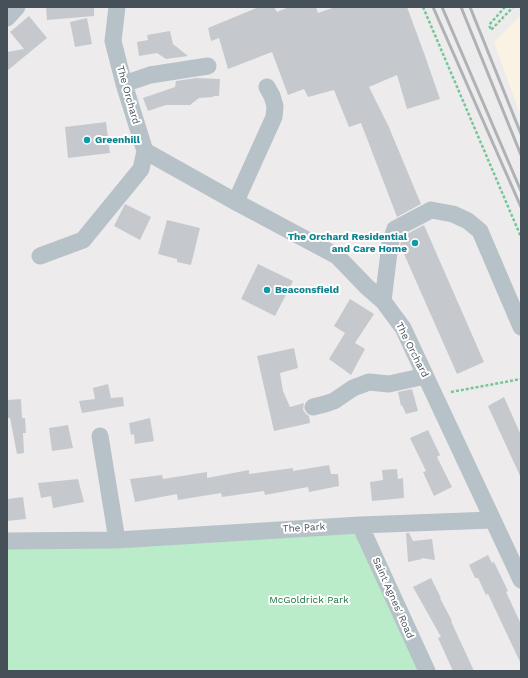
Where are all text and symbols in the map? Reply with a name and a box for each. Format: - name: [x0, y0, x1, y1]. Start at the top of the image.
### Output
- street label: The Orchard: [114, 64, 142, 126]
- place label: Greenhill: [95, 134, 140, 146]
- marker: Greenhill: [82, 135, 92, 145]
- place label: The Orchard Residential and Care Home: [288, 231, 407, 254]
- marker: The Orchard Residential and Care Home: [410, 238, 420, 248]
- place label: Beaconsfield: [275, 284, 339, 296]
- marker: Beaconsfield: [262, 285, 272, 295]
- street label: The Orchard: [393, 320, 431, 380]
- street label: The Park: [282, 521, 326, 535]
- street label: Saint Agnes' Road: [370, 556, 416, 640]
- park label: McGoldrick Park: [269, 594, 349, 606]

